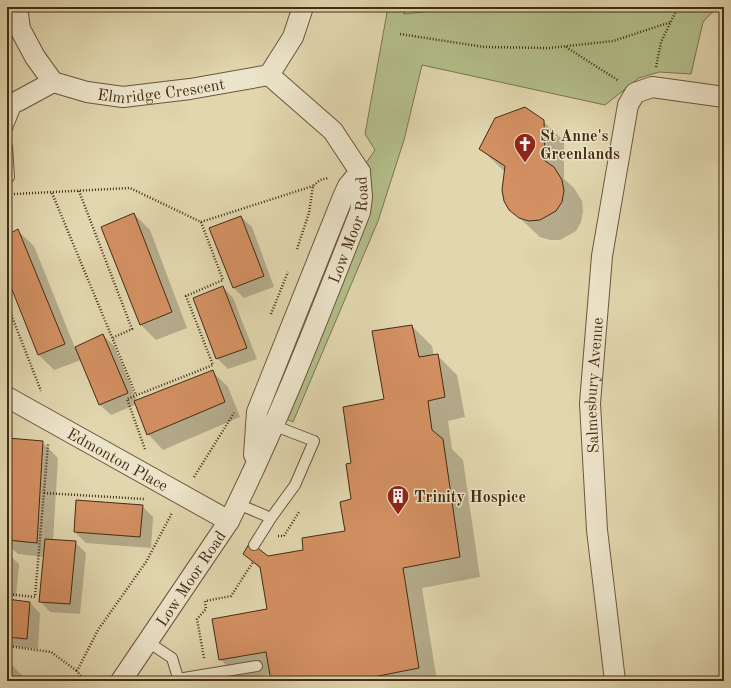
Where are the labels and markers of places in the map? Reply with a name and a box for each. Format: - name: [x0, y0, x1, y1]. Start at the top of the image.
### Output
- place label: St Anne's Greenlands: [540, 129, 620, 163]
- church icon: St Anne's Greenlands: [512, 131, 538, 164]
- building icon: Trinity Hospice: [385, 483, 411, 516]
- place label: Trinity Hospice: [414, 490, 526, 506]

